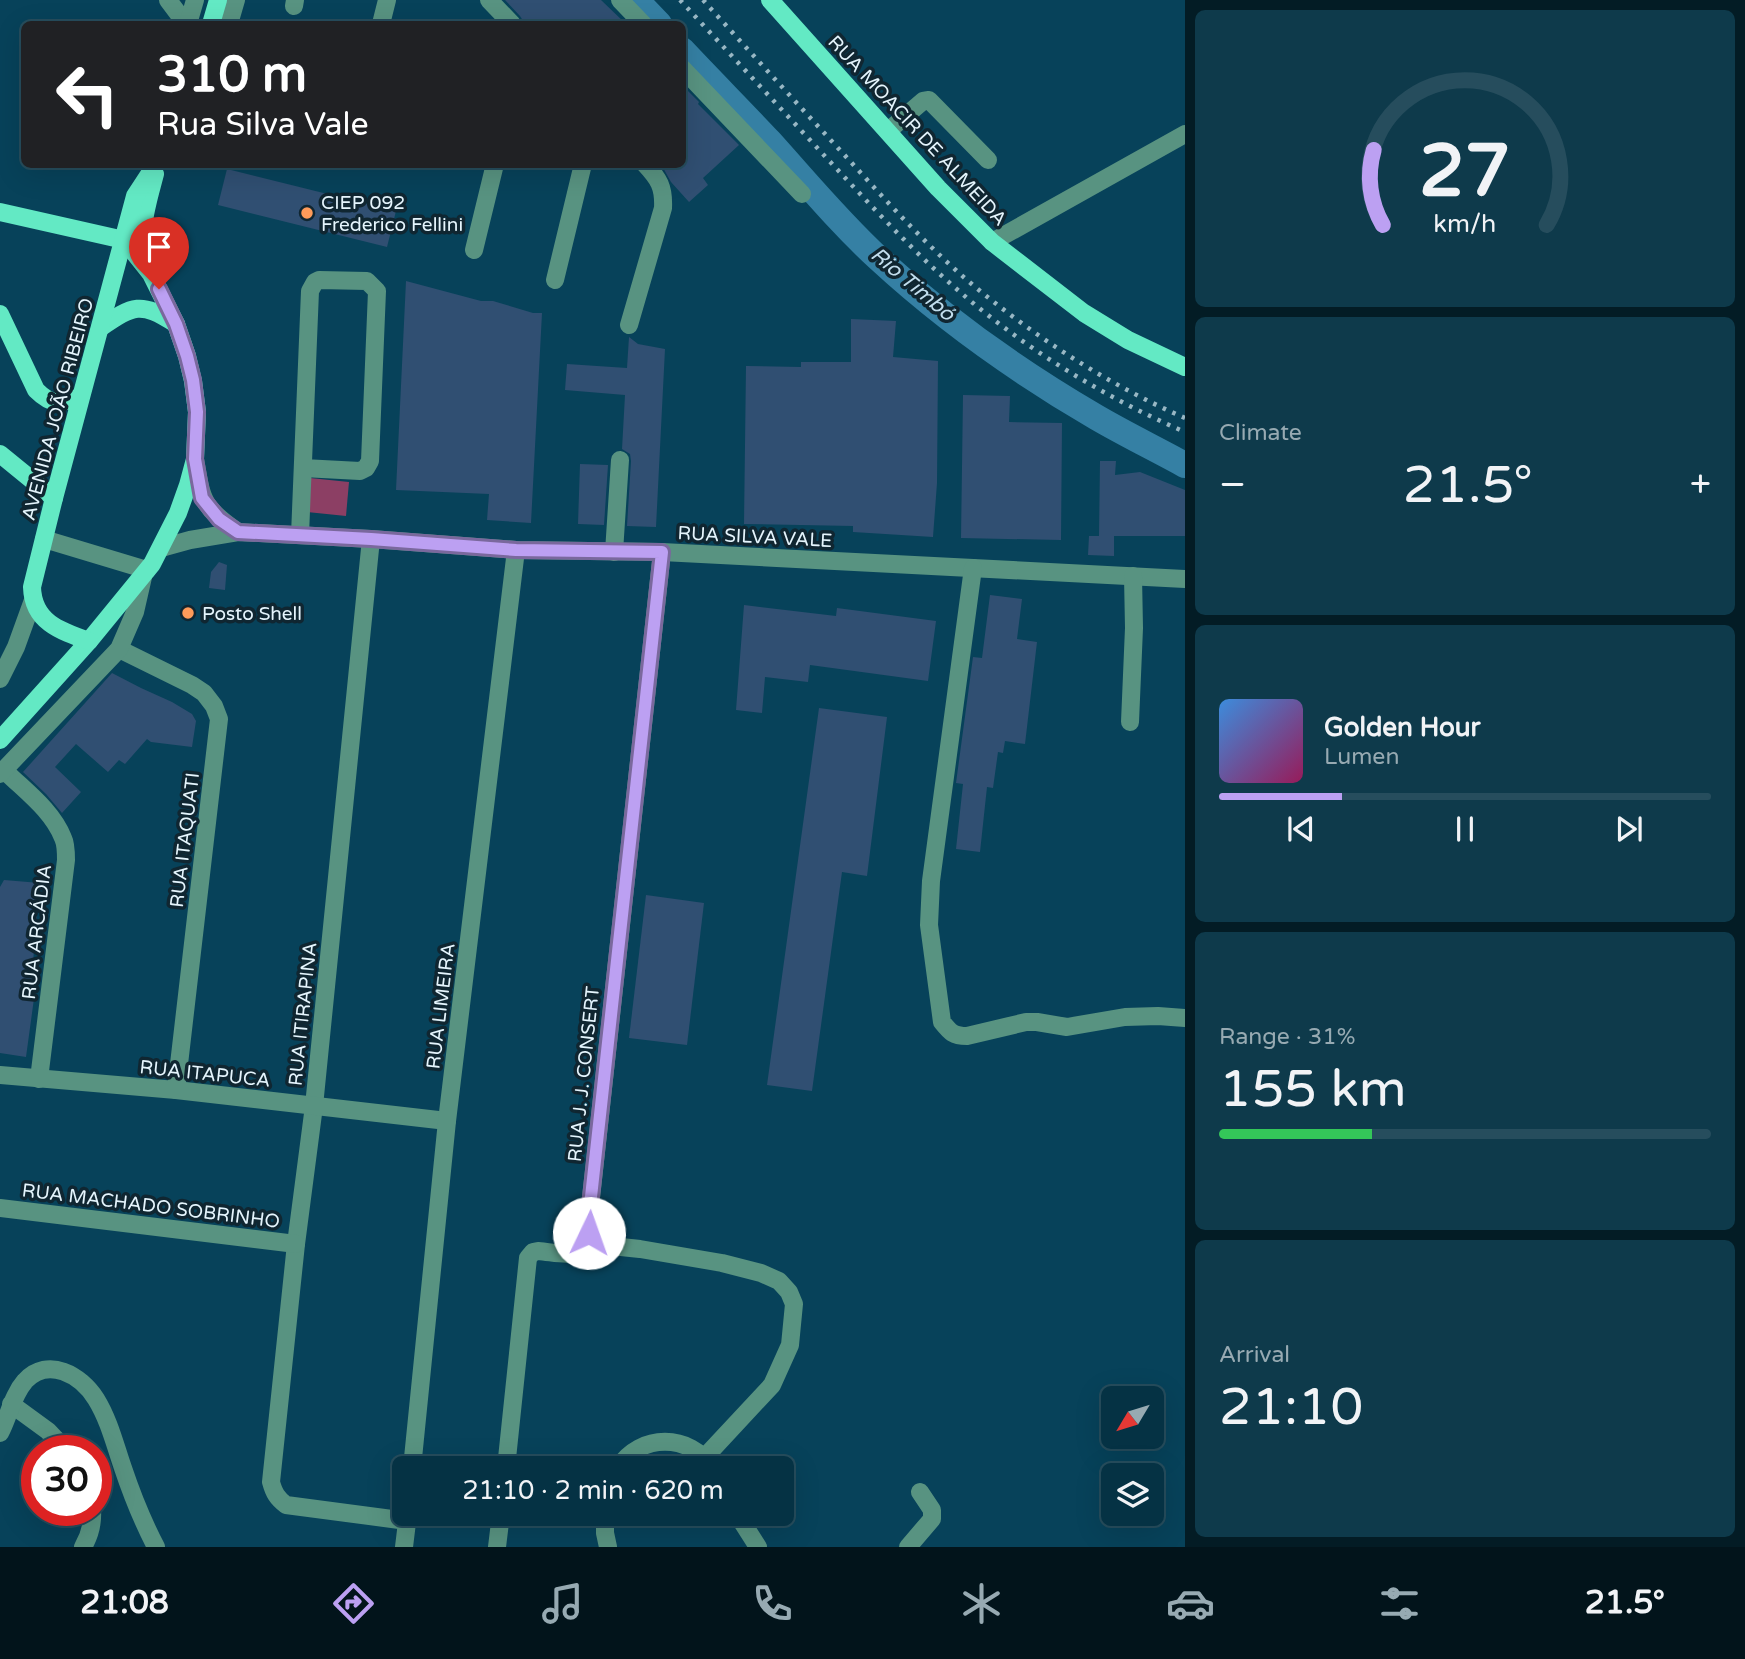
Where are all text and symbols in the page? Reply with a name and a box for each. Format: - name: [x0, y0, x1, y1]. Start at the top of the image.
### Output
- street label: RUA MOACIR DE ALMEIDA: [823, 31, 1011, 230]
- text: 310 m: [157, 46, 307, 105]
- icon: left: [42, 49, 133, 140]
- text: Rua Silva Vale: [157, 106, 369, 144]
- text: 27: [1419, 128, 1511, 216]
- place label: CIEP 092 Frederico Fellini: [321, 192, 463, 236]
- marker: CIEP 092 Frederico Fellini: [299, 205, 315, 221]
- text: km/h: [1434, 209, 1496, 239]
- pin: [129, 217, 189, 289]
- icon: arrive: [140, 228, 178, 266]
- water label: Rio Timbó: [866, 242, 961, 327]
- street label: AVENIDA JOÃO RIBEIRO: [17, 295, 98, 523]
- text: Climate: [1219, 419, 1302, 447]
- text: 21.5°: [1403, 454, 1533, 517]
- text: −: [1219, 462, 1246, 508]
- text: +: [1690, 462, 1711, 508]
- street label: RUA SILVA VALE: [677, 522, 833, 552]
- place label: Posto Shell: [202, 603, 302, 625]
- marker: Posto Shell: [180, 605, 196, 621]
- text: Golden Hour: [1324, 712, 1481, 743]
- text: Lumen: [1324, 743, 1399, 771]
- street label: RUA ITAQUATI: [166, 771, 204, 909]
- icon: previous: [1282, 810, 1320, 848]
- icon: pause: [1446, 810, 1484, 848]
- icon: next: [1610, 810, 1648, 848]
- street label: RUA ARCÁDIA: [17, 863, 56, 1001]
- street label: RUA ITIRAPINA: [285, 941, 321, 1087]
- street label: RUA LIMEIRA: [422, 942, 460, 1070]
- street label: RUA J. J. CONSERT: [564, 985, 604, 1163]
- text: Range · 31%: [1219, 1023, 1355, 1051]
- street label: RUA ITAPUCA: [139, 1056, 271, 1092]
- text: 155 km: [1219, 1058, 1407, 1121]
- street label: RUA MACHADO SOBRINHO: [21, 1179, 281, 1233]
- position arrow: [552, 1196, 626, 1270]
- text: Arrival: [1219, 1341, 1290, 1369]
- text: 21:10: [1219, 1376, 1363, 1439]
- north arrow: [1101, 1386, 1164, 1449]
- map controls: [1101, 1386, 1164, 1526]
- speed limit sign: 30: [21, 1435, 112, 1526]
- button: layers: [1101, 1463, 1164, 1526]
- text: 21:10 · 2 min · 620 m: [462, 1475, 724, 1506]
- icon: directions: [329, 1579, 378, 1628]
- icon: music: [538, 1579, 587, 1628]
- icon: phone: [748, 1579, 797, 1628]
- icon: climate: [957, 1579, 1006, 1628]
- icon: car: [1166, 1579, 1215, 1628]
- icon: filters: [1375, 1579, 1424, 1628]
- text: 21:08: [80, 1584, 169, 1622]
- text: 21.5°: [1585, 1584, 1665, 1622]

